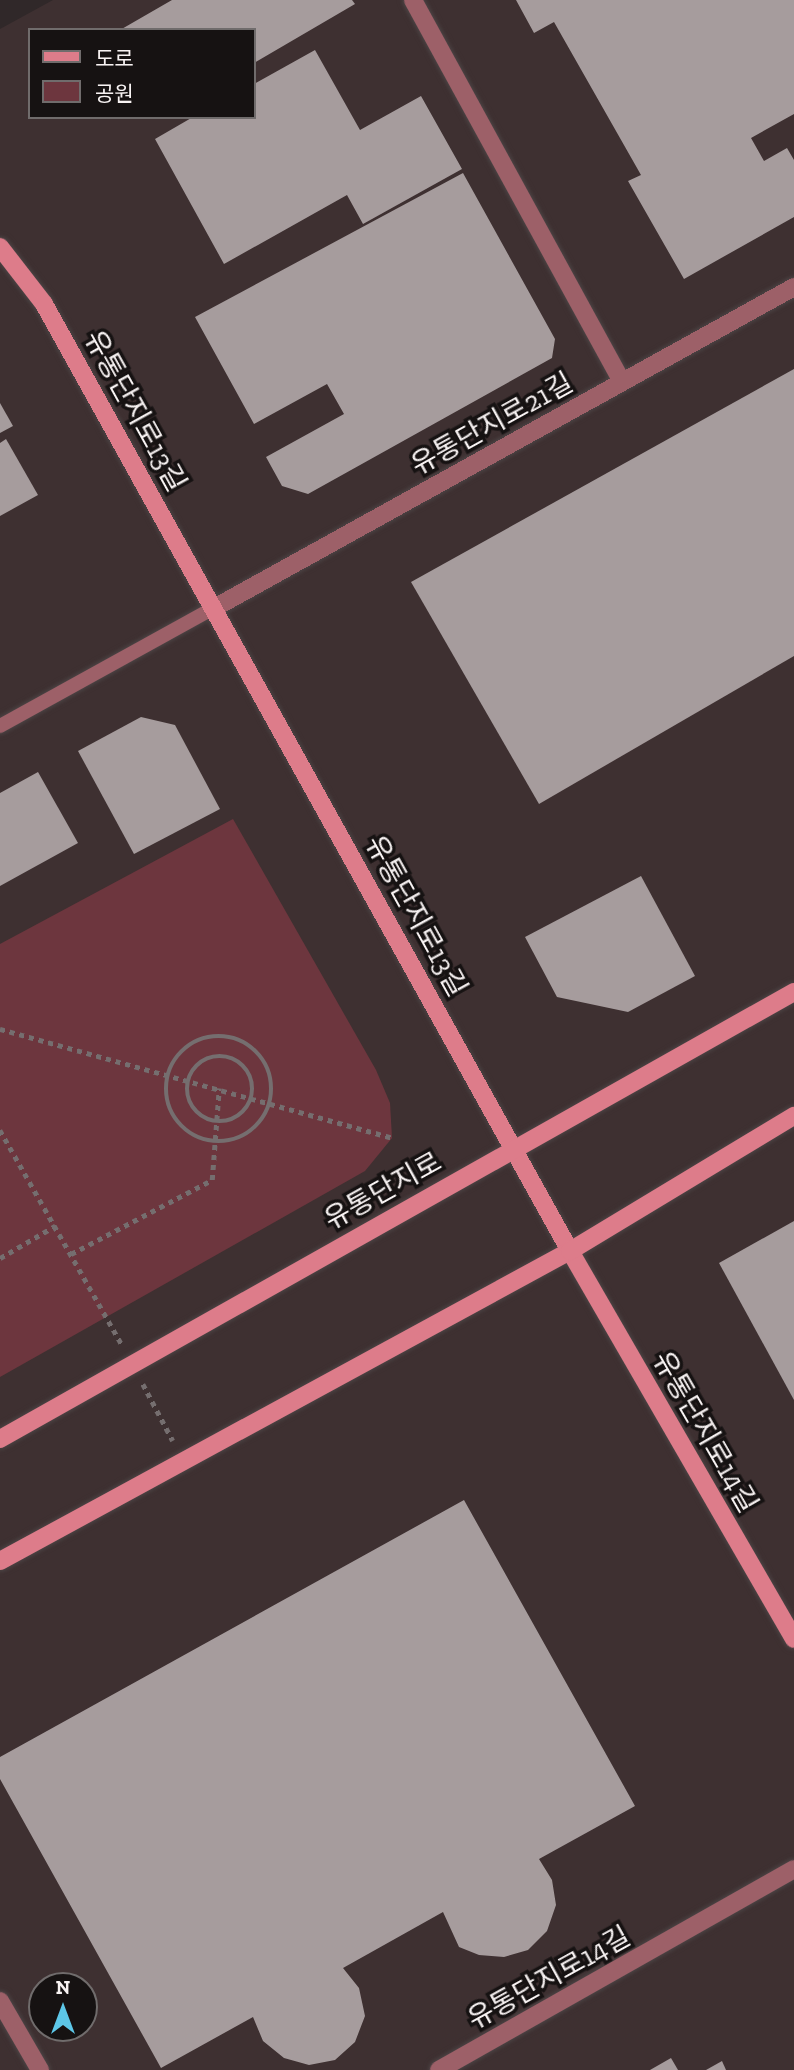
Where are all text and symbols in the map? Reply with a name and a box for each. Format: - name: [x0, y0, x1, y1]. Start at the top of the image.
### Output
- legend: [28, 28, 256, 119]
- text: 도로: [95, 46, 134, 71]
- text: 공원: [95, 81, 134, 106]
- street label: 유통단지로13길: [77, 325, 193, 497]
- street label: 유통단지로21길: [405, 366, 579, 482]
- street label: 유통단지로13길: [358, 830, 474, 1002]
- street label: 유통단지로: [319, 1145, 447, 1237]
- street label: 유통단지로14길: [645, 1345, 765, 1519]
- street label: 유통단지로14길: [462, 1920, 636, 2036]
- north arrow: [28, 1972, 98, 2042]
- text: N: [56, 1976, 70, 1999]

